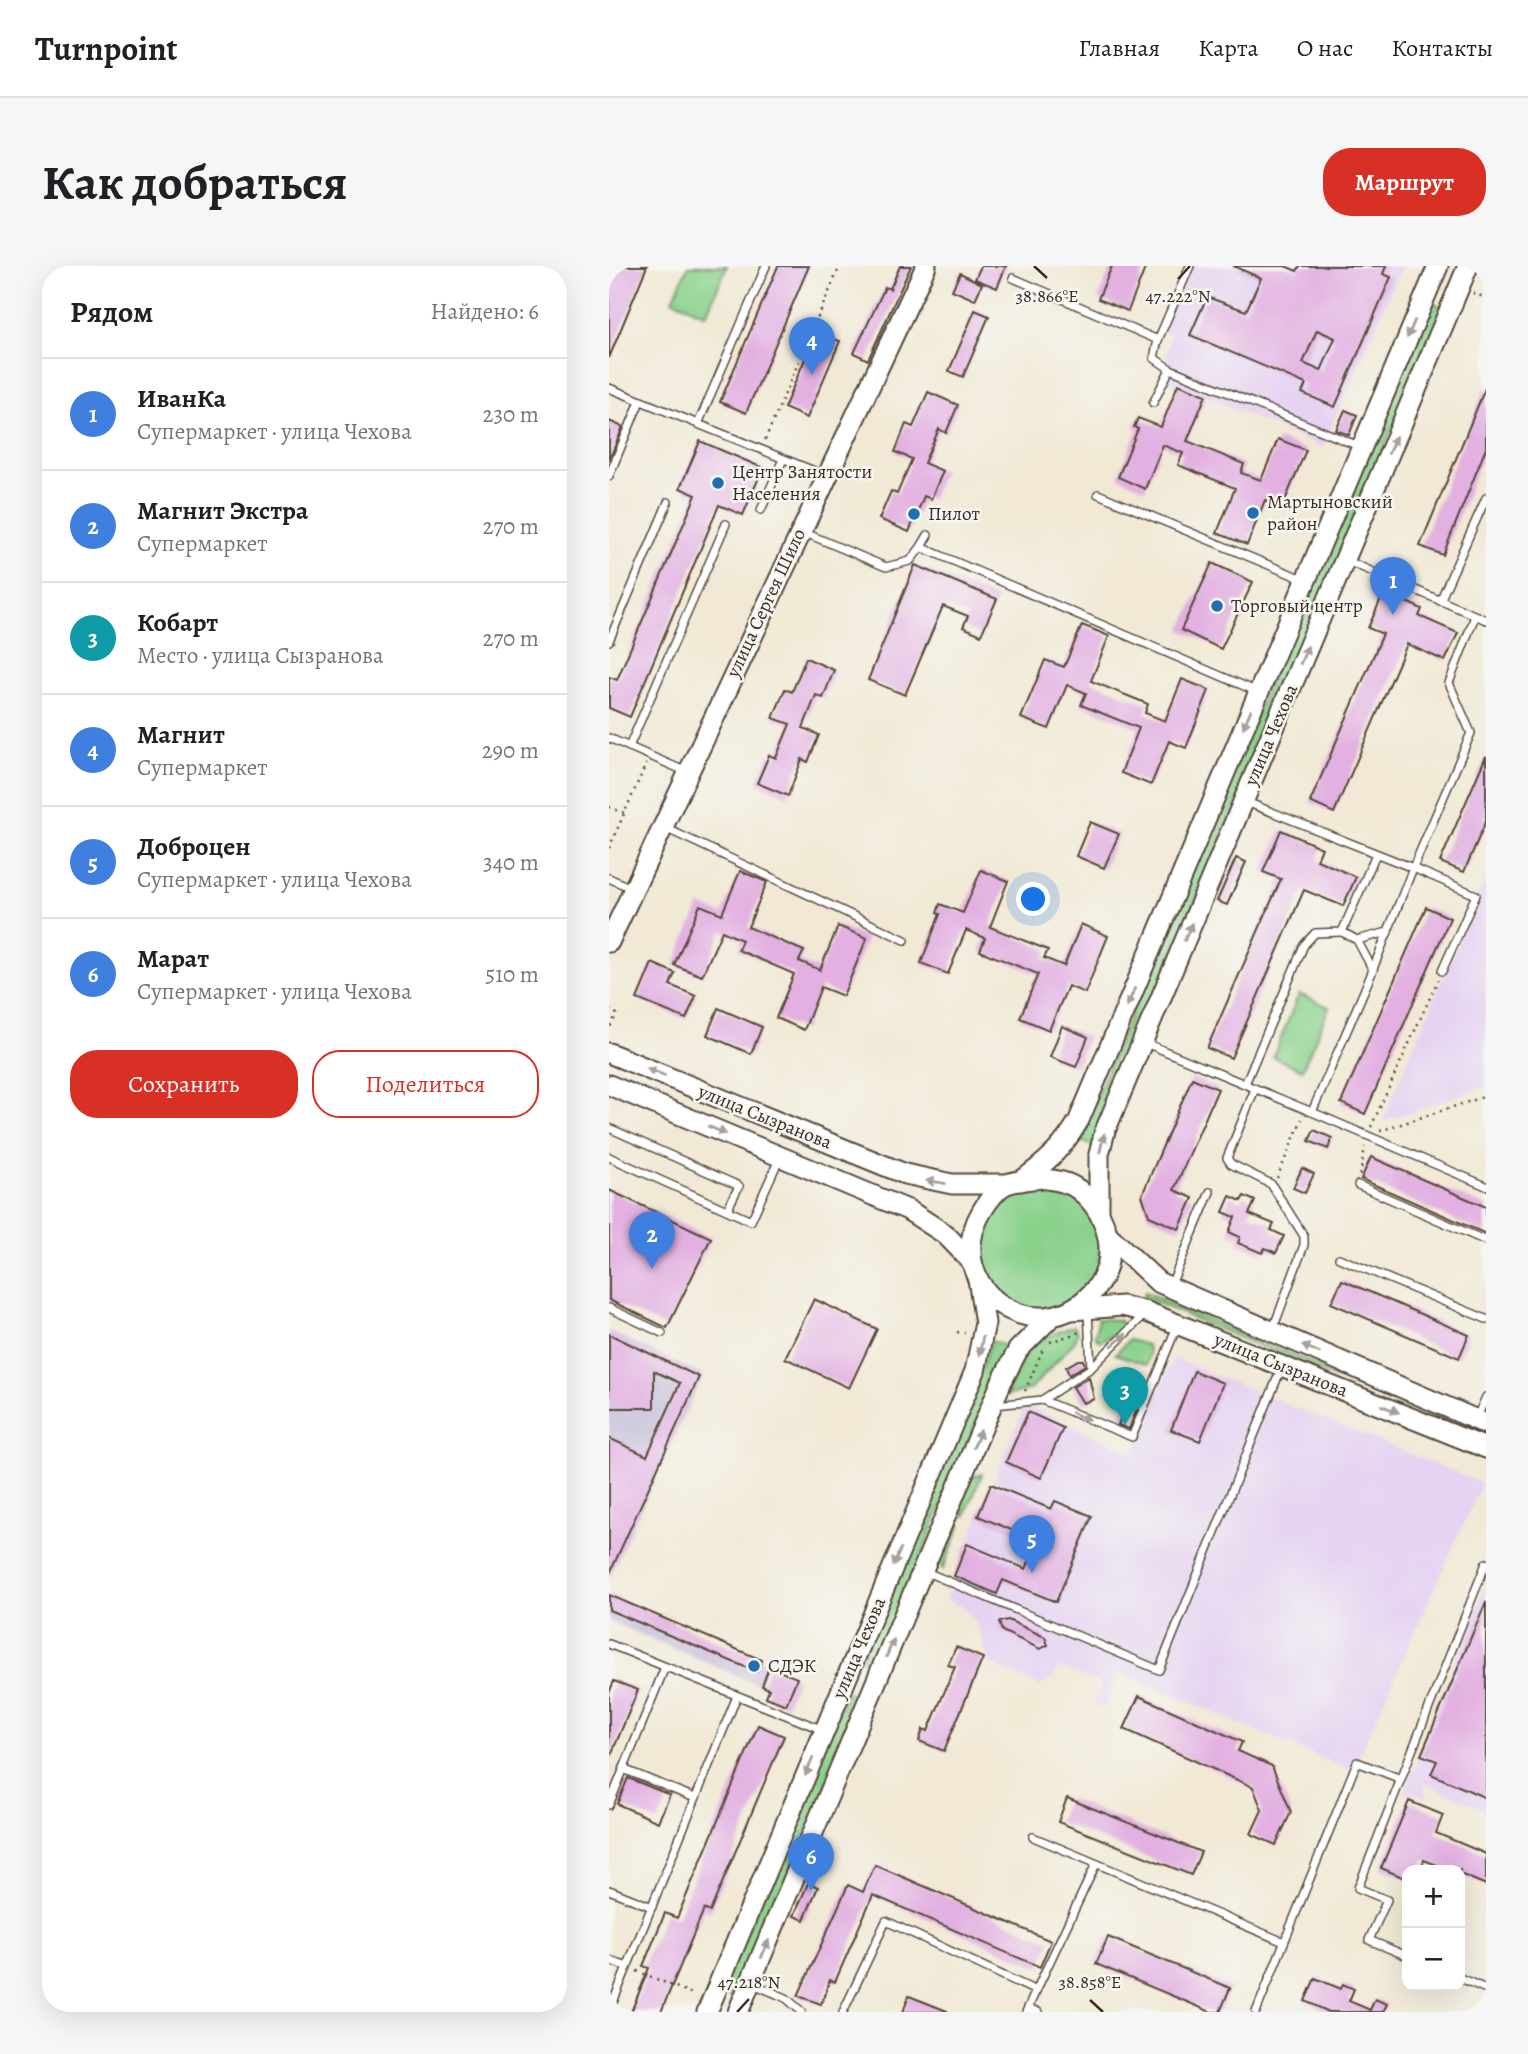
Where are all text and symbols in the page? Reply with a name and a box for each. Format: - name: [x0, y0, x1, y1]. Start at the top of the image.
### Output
- text: Turnpoint: [35, 26, 177, 71]
- text: Главная: [1079, 32, 1160, 64]
- text: Карта: [1198, 32, 1259, 64]
- text: О нас: [1297, 32, 1353, 64]
- text: Контакты: [1391, 32, 1493, 64]
- button: Маршрут: [1323, 148, 1486, 216]
- text: Как добраться: [42, 149, 348, 216]
- text: 38.866°E: [1015, 284, 1079, 308]
- text: 47.222°N: [1145, 284, 1211, 308]
- text: Рядом: [70, 292, 153, 332]
- text: Найдено: 6: [431, 296, 539, 327]
- pin: 4: [789, 317, 835, 375]
- one-way arrow: [1406, 319, 1417, 340]
- text: ИванКа: [137, 381, 226, 416]
- text: 1: [89, 399, 97, 430]
- text: 230 m: [483, 399, 539, 430]
- text: Супермаркет · улица Чехова: [137, 416, 412, 447]
- one-way arrow: [1387, 434, 1398, 455]
- place label: Центр Занятости Населения: [732, 459, 872, 507]
- marker: Центр Занятости Населения: [710, 475, 726, 491]
- place label: Мартыновский район: [1267, 489, 1393, 537]
- text: Магнит Экстра: [137, 493, 308, 528]
- place label: Пилот: [928, 501, 980, 527]
- marker: Мартыновский район: [1245, 505, 1261, 521]
- marker: Пилот: [906, 506, 922, 522]
- text: 2: [87, 511, 99, 542]
- text: 270 m: [482, 511, 539, 542]
- street label: улица Сергея Шило: [720, 524, 812, 683]
- text: Супермаркет: [137, 528, 268, 559]
- pin: 1: [1370, 557, 1416, 615]
- place label: Торговый центр: [1231, 593, 1363, 619]
- marker: Торговый центр: [1209, 598, 1225, 614]
- text: Кобарт: [137, 605, 218, 640]
- text: 3: [88, 623, 98, 654]
- text: 270 m: [482, 623, 539, 654]
- text: Место · улица Сызранова: [137, 640, 384, 671]
- one-way arrow: [1299, 644, 1310, 665]
- street label: улица Чехова: [1238, 680, 1304, 791]
- one-way arrow: [1242, 709, 1253, 730]
- text: Магнит: [137, 717, 225, 752]
- text: 4: [88, 735, 98, 766]
- text: 290 m: [482, 735, 539, 766]
- text: Супермаркет: [137, 752, 268, 783]
- text: Доброцен: [137, 829, 251, 864]
- text: 5: [88, 847, 98, 878]
- text: 340 m: [483, 847, 539, 878]
- text: Супермаркет · улица Чехова: [137, 864, 412, 895]
- your location: [1016, 882, 1050, 916]
- one-way arrow: [1183, 922, 1194, 943]
- text: Марат: [137, 941, 209, 976]
- text: 6: [88, 959, 98, 990]
- text: 510 m: [485, 959, 539, 990]
- text: Супермаркет · улица Чехова: [137, 976, 412, 1007]
- one-way arrow: [1125, 986, 1136, 1007]
- button: Сохранить: [70, 1050, 298, 1118]
- button: Поделиться: [312, 1050, 539, 1118]
- one-way arrow: [646, 1067, 667, 1078]
- street label: улица Сызранова: [693, 1078, 836, 1156]
- one-way arrow: [707, 1124, 727, 1136]
- one-way arrow: [1097, 1132, 1108, 1154]
- one-way arrow: [925, 1176, 947, 1187]
- pin: 2: [629, 1211, 675, 1269]
- street label: улица Сызранова: [1209, 1326, 1352, 1404]
- one-way arrow: [1110, 1333, 1128, 1348]
- one-way arrow: [975, 1335, 986, 1357]
- one-way arrow: [1300, 1343, 1321, 1354]
- pin: 3: [1102, 1367, 1148, 1425]
- one-way arrow: [1380, 1403, 1401, 1414]
- one-way arrow: [1070, 1411, 1091, 1422]
- one-way arrow: [972, 1428, 983, 1449]
- pin: 5: [1009, 1515, 1055, 1573]
- one-way arrow: [891, 1547, 902, 1568]
- street label: улица Чехова: [826, 1593, 892, 1704]
- one-way arrow: [884, 1638, 895, 1659]
- place label: СДЭК: [768, 1653, 816, 1679]
- marker: СДЭК: [746, 1658, 762, 1674]
- one-way arrow: [803, 1757, 815, 1777]
- pin: 6: [788, 1833, 834, 1891]
- map controls: [1402, 1865, 1465, 1991]
- button: +: [1402, 1865, 1465, 1928]
- button: −: [1402, 1928, 1465, 1991]
- one-way arrow: [759, 1938, 770, 1959]
- text: 47.218°N: [717, 1970, 781, 1994]
- text: 38.858°E: [1059, 1970, 1121, 1994]

